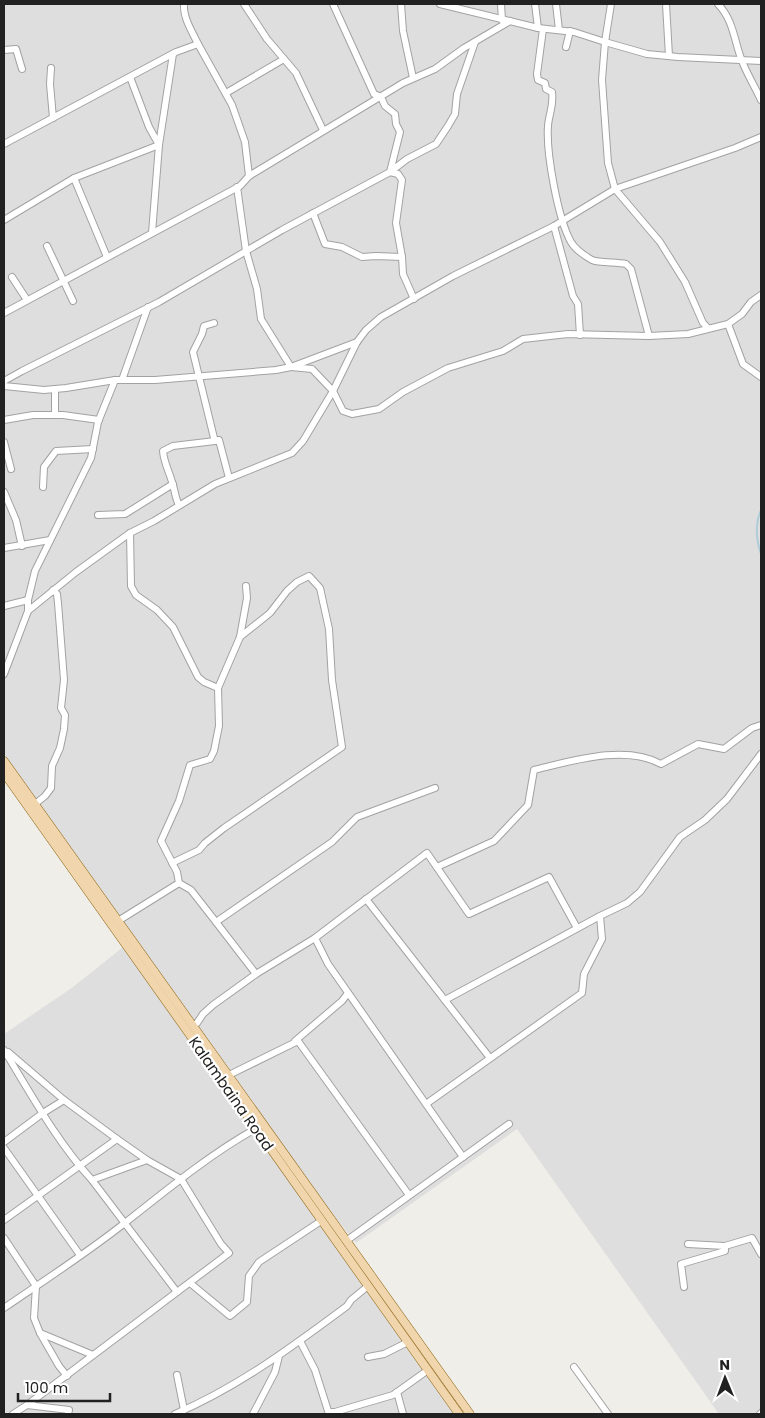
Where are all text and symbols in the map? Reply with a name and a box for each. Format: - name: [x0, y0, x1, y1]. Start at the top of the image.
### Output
- street label: Kalambaina Road: [184, 1032, 279, 1155]
- north arrow: [700, 1353, 750, 1403]
- text: N: [719, 1355, 730, 1375]
- scale bar: [18, 1370, 110, 1402]
- text: 100 m: [25, 1377, 68, 1398]

